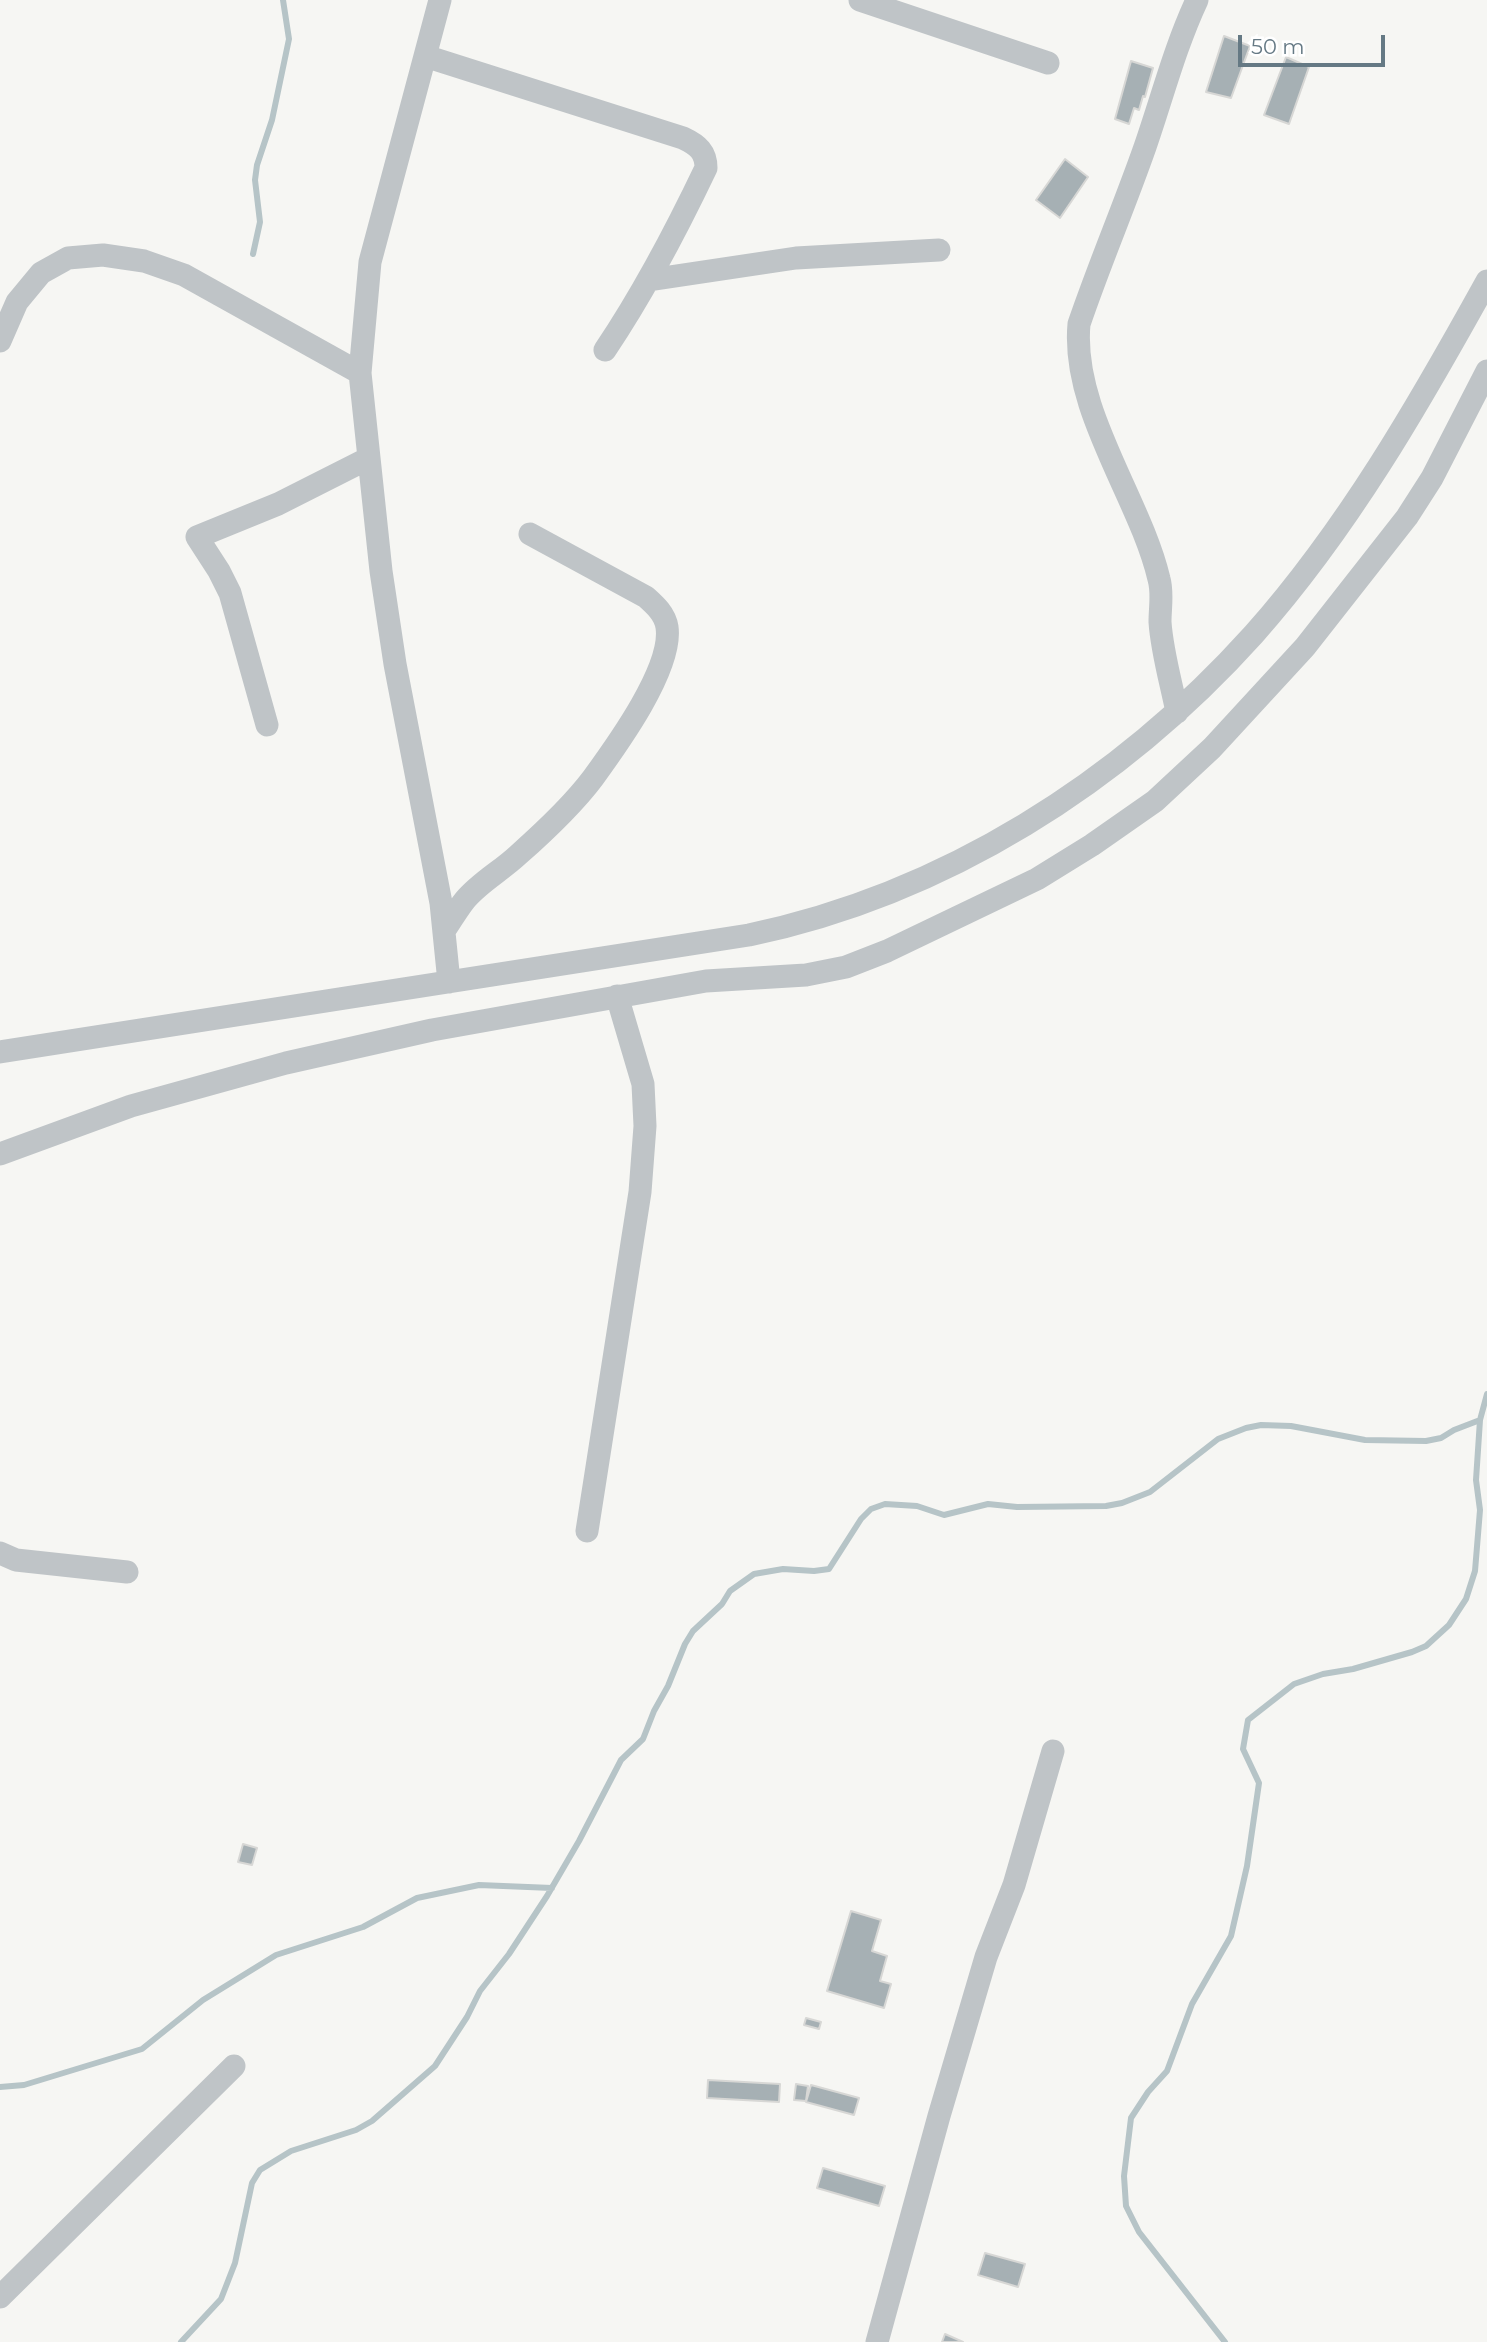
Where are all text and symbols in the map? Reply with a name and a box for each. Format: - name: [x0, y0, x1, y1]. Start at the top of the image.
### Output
- scale bar: [1242, 21, 1389, 65]
- text: 50 m: [1251, 34, 1305, 59]

